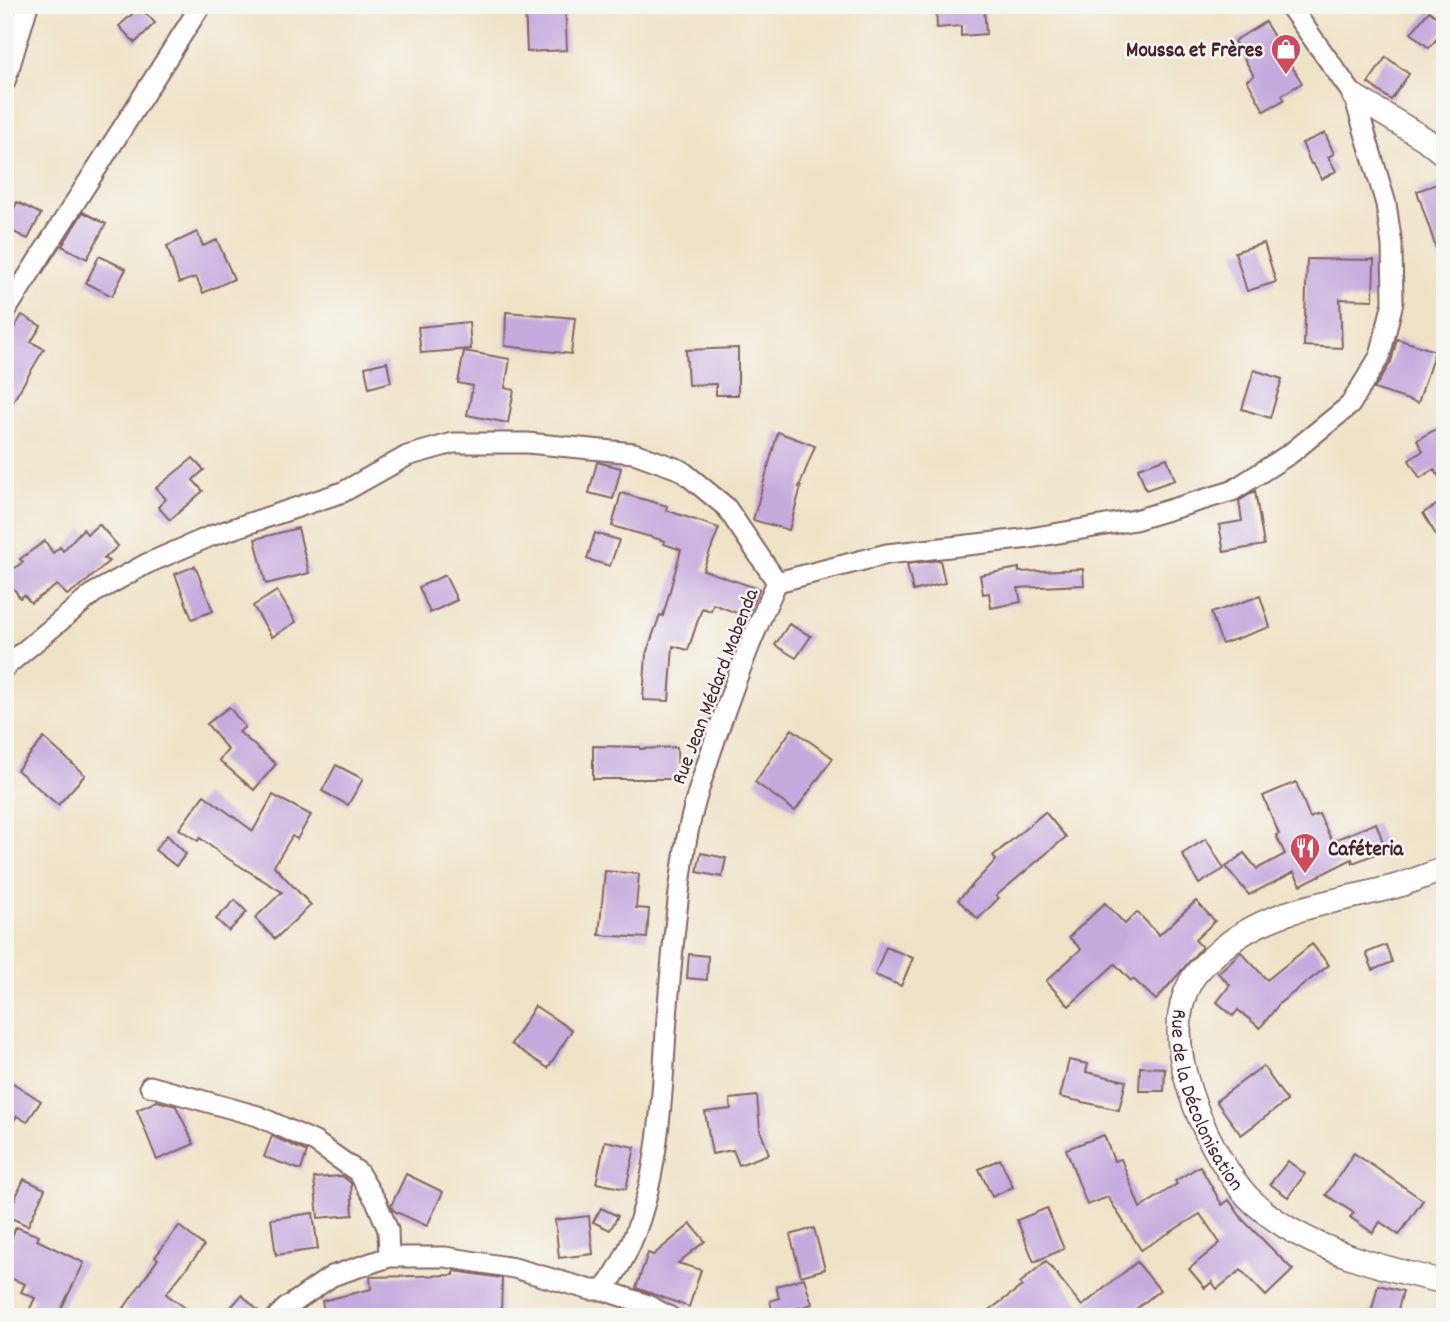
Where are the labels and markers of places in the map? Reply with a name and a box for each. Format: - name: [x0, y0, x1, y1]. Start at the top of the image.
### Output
- shop icon: Moussa et Frères: [1269, 32, 1303, 76]
- place label: Moussa et Frères: [1126, 37, 1263, 67]
- restaurant icon: Caféteria: [1288, 831, 1322, 875]
- place label: Caféteria: [1328, 836, 1404, 866]

